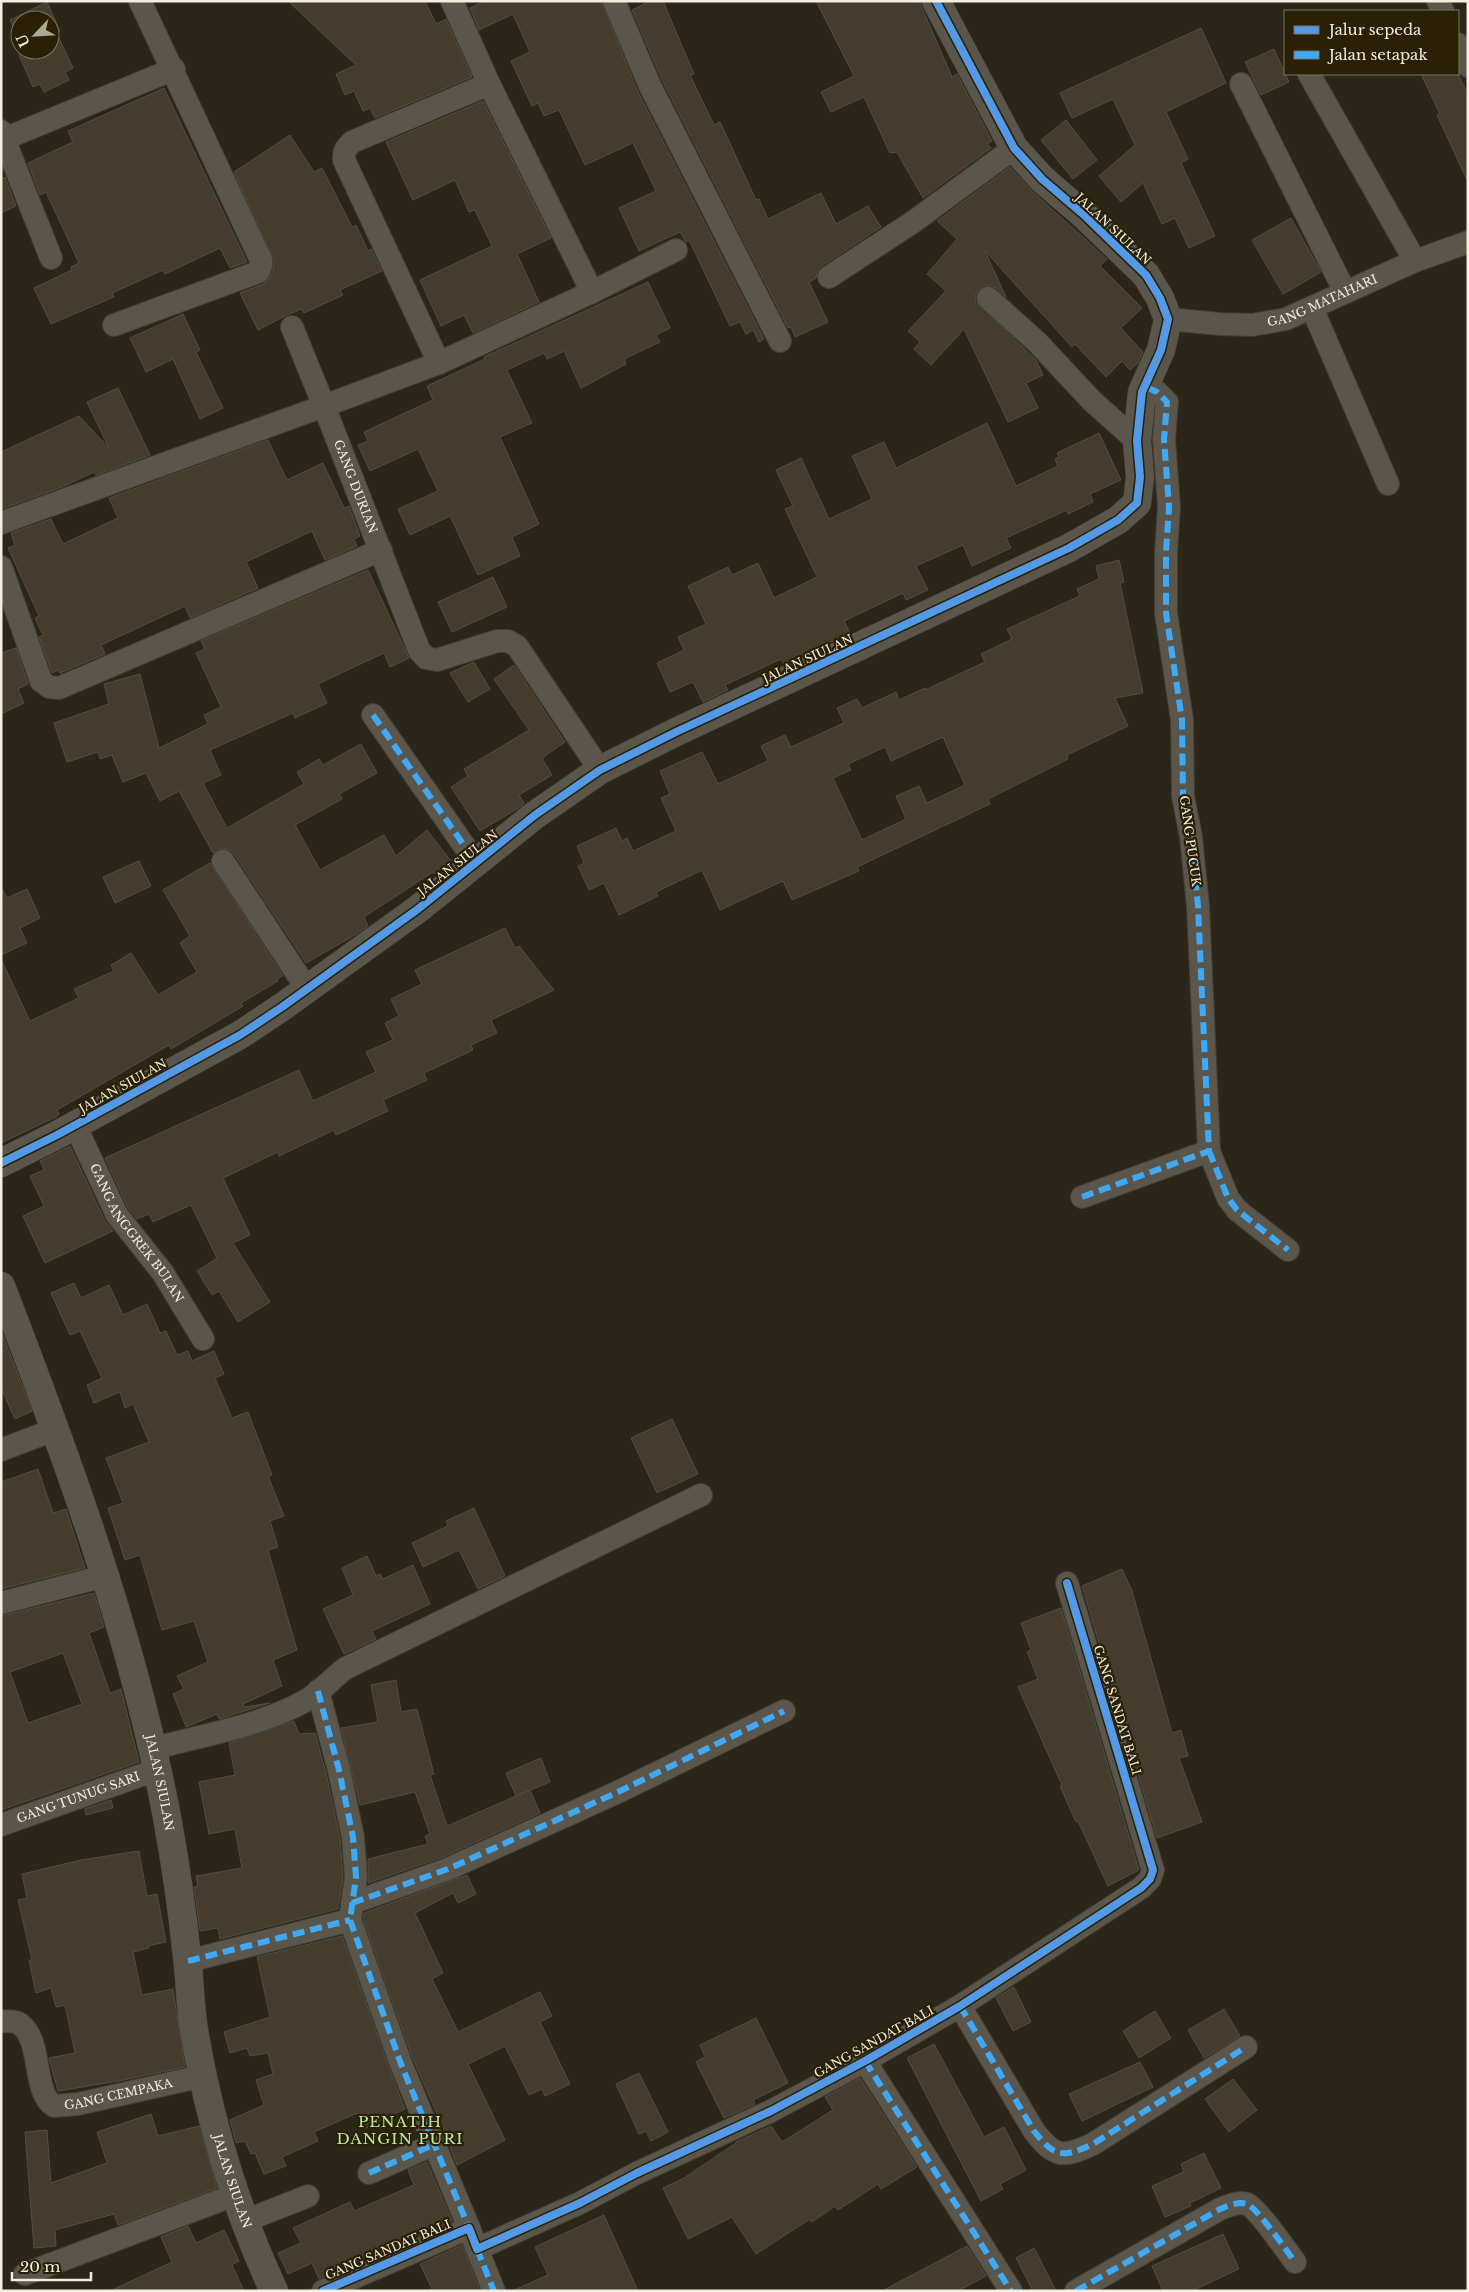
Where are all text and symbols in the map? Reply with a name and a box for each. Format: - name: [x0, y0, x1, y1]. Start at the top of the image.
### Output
- north arrow: [10, 10, 60, 60]
- legend: [1284, 10, 1459, 75]
- text: Jalur sepeda: [1327, 20, 1422, 39]
- text: U: [12, 30, 34, 50]
- text: Jalan setapak: [1327, 45, 1428, 64]
- street label: JALAN SIULAN: [1071, 188, 1154, 268]
- street label: GANG MATAHARI: [1266, 271, 1379, 329]
- street label: GANG DURIAN: [331, 437, 381, 536]
- street label: JALAN SIULAN: [758, 631, 856, 687]
- street label: GANG PUCUK: [1177, 795, 1204, 888]
- street label: JALAN SIULAN: [413, 826, 501, 900]
- street label: JALAN SIULAN: [75, 1055, 169, 1117]
- street label: GANG ANGGREK BULAN: [87, 1161, 187, 1305]
- street label: GANG SANDAT BALI: [1091, 1643, 1144, 1777]
- street label: JALAN SIULAN: [142, 1731, 177, 1832]
- street label: GANG TUNUG SARI: [15, 1768, 142, 1826]
- street label: GANG SANDAT BALI: [811, 2002, 936, 2081]
- street label: GANG CEMPAKA: [63, 2075, 175, 2112]
- district label: PENATIH DANGIN PURI: [336, 2112, 464, 2148]
- street label: JALAN SIULAN: [210, 2130, 255, 2230]
- street label: GANG SANDAT BALI: [323, 2216, 453, 2283]
- scale bar: [12, 2250, 91, 2282]
- text: 20 m: [20, 2257, 60, 2276]

